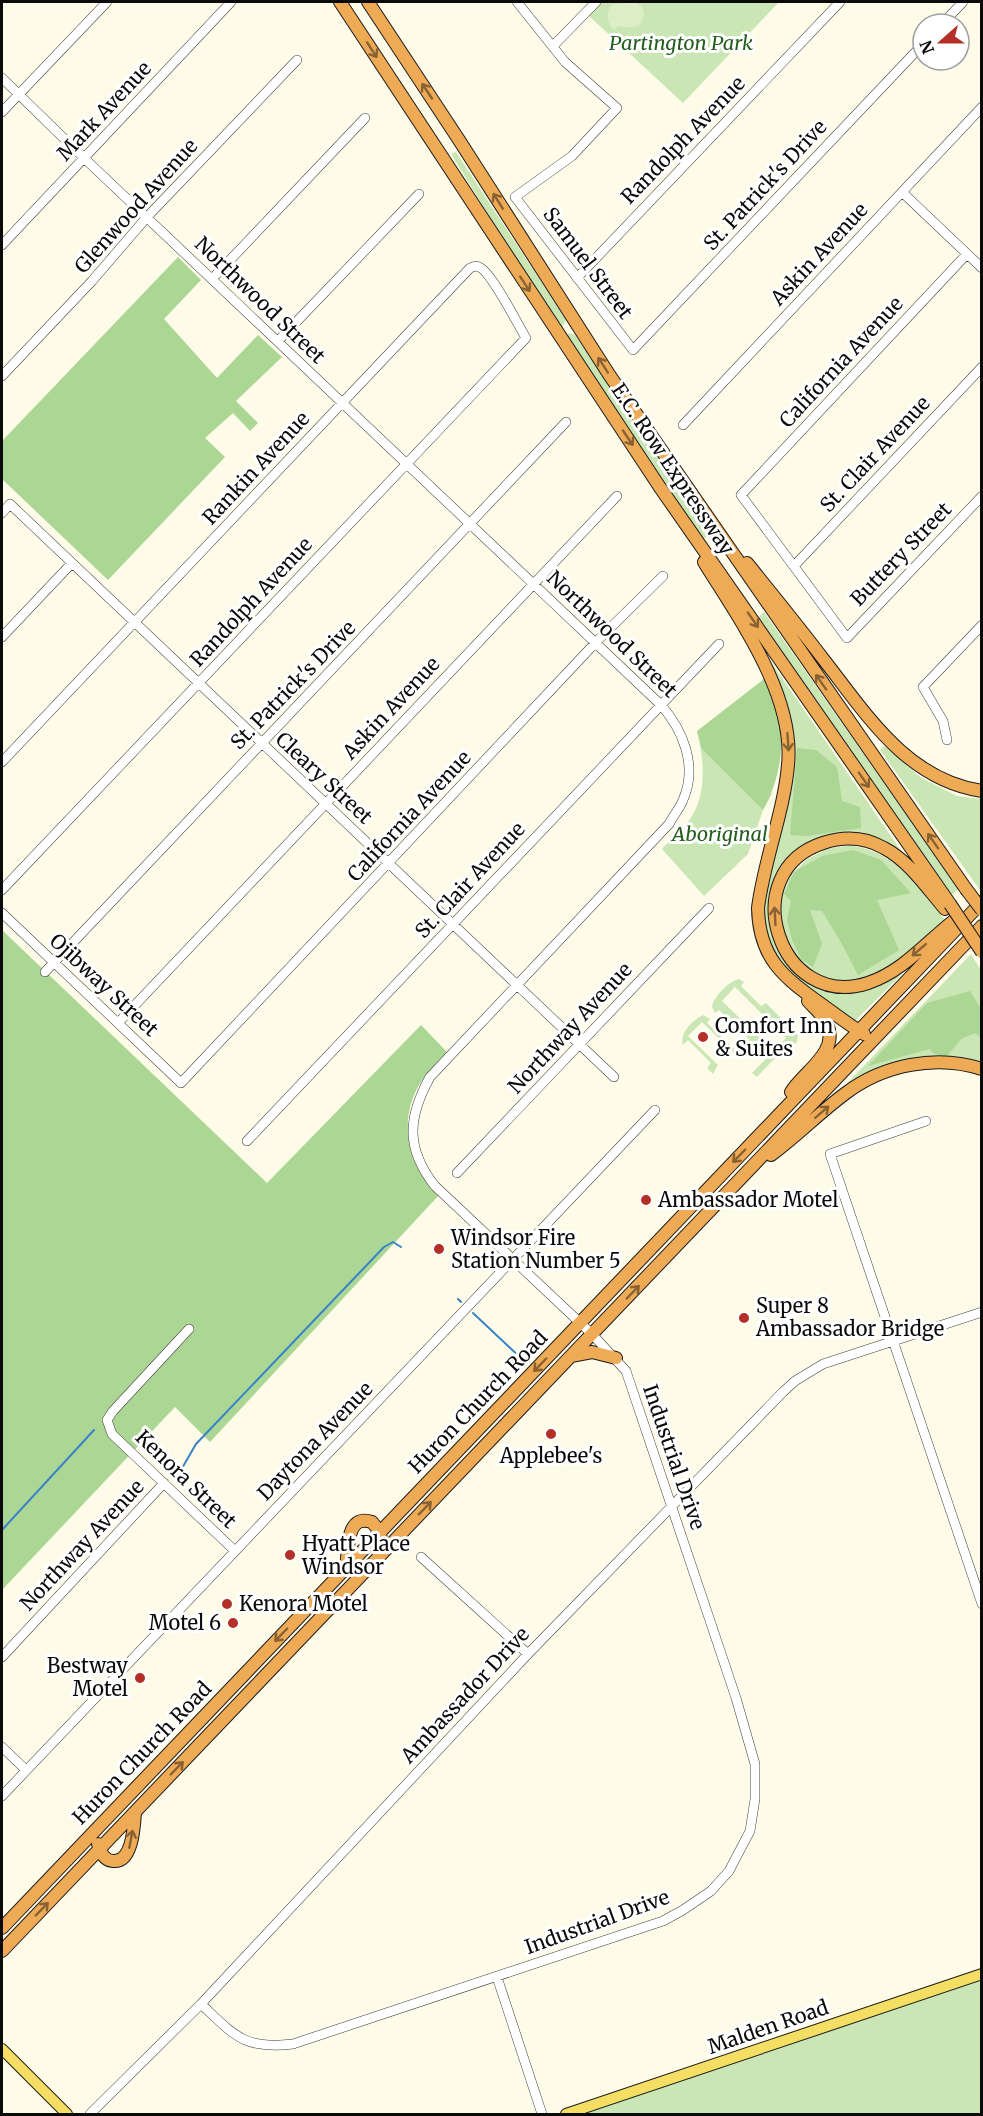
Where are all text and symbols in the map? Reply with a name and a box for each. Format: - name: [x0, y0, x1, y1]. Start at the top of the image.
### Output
- north arrow: [911, 12, 971, 72]
- park label: Partington Park: [609, 30, 753, 55]
- text: N: [915, 38, 939, 57]
- one-way arrow: [366, 42, 379, 59]
- street label: Mark Avenue: [51, 56, 156, 165]
- street label: Randolph Avenue: [615, 71, 750, 209]
- one-way arrow: [421, 83, 433, 100]
- street label: St. Patrick's Drive: [698, 114, 831, 255]
- street label: Glenwood Avenue: [69, 133, 202, 278]
- one-way arrow: [492, 193, 504, 210]
- street label: Askin Avenue: [764, 197, 873, 311]
- street label: Samuel Street: [538, 202, 639, 324]
- street label: Northwood Street: [190, 231, 331, 368]
- one-way arrow: [520, 275, 532, 292]
- street label: California Avenue: [774, 291, 908, 432]
- one-way arrow: [597, 358, 609, 374]
- street label: E.C. Row Expressway: [607, 378, 740, 560]
- street label: St. Clair Avenue: [814, 390, 935, 517]
- street label: Rankin Avenue: [197, 406, 314, 529]
- one-way arrow: [622, 430, 634, 446]
- street label: Buttery Street: [845, 497, 956, 611]
- street label: Randolph Avenue: [184, 532, 317, 672]
- street label: Northwood Street: [542, 565, 683, 702]
- one-way arrow: [747, 611, 759, 627]
- street label: St. Patrick's Drive: [225, 615, 360, 754]
- street label: Askin Avenue: [336, 651, 445, 765]
- one-way arrow: [815, 674, 827, 690]
- street label: Cleary Street: [271, 726, 378, 829]
- one-way arrow: [783, 732, 794, 752]
- street label: California Avenue: [342, 745, 476, 886]
- one-way arrow: [858, 771, 870, 788]
- street label: St. Clair Avenue: [409, 816, 530, 943]
- park label: Aboriginal: [670, 821, 768, 846]
- one-way arrow: [927, 834, 939, 850]
- one-way arrow: [769, 906, 780, 926]
- street label: Ojibway Street: [45, 928, 164, 1041]
- one-way arrow: [912, 943, 928, 957]
- street label: Northway Avenue: [502, 957, 637, 1098]
- place label: Comfort Inn & Suites: [715, 1013, 833, 1061]
- marker: Comfort Inn & Suites: [696, 1030, 710, 1044]
- one-way arrow: [814, 1106, 830, 1119]
- one-way arrow: [732, 1149, 746, 1164]
- place label: Ambassador Motel: [657, 1187, 838, 1212]
- marker: Ambassador Motel: [639, 1193, 653, 1207]
- place label: Windsor Fire Station Number 5: [450, 1225, 621, 1273]
- marker: Windsor Fire Station Number 5: [432, 1242, 446, 1256]
- one-way arrow: [625, 1284, 640, 1299]
- place label: Super 8 Ambassador Bridge: [755, 1293, 944, 1341]
- marker: Super 8 Ambassador Bridge: [737, 1311, 751, 1325]
- street label: Huron Church Road: [403, 1325, 552, 1478]
- one-way arrow: [533, 1357, 547, 1372]
- street label: Daytona Avenue: [252, 1376, 378, 1505]
- street label: Industrial Drive: [638, 1381, 711, 1533]
- street label: Kenora Street: [131, 1424, 242, 1533]
- marker: Applebee's: [544, 1427, 558, 1441]
- place label: Applebee's: [499, 1443, 602, 1468]
- street label: Northway Avenue: [14, 1474, 149, 1615]
- one-way arrow: [418, 1501, 432, 1516]
- place label: Hyatt Place Windsor: [301, 1531, 410, 1579]
- marker: Hyatt Place Windsor: [283, 1548, 297, 1562]
- place label: Kenora Motel: [239, 1591, 368, 1616]
- marker: Kenora Motel: [220, 1597, 234, 1611]
- place label: Motel 6: [149, 1610, 221, 1635]
- marker: Motel 6: [226, 1616, 240, 1630]
- street label: Ambassador Drive: [394, 1621, 534, 1769]
- one-way arrow: [275, 1627, 289, 1642]
- place label: Bestway Motel: [47, 1653, 128, 1701]
- marker: Bestway Motel: [133, 1671, 147, 1685]
- street label: Huron Church Road: [67, 1676, 216, 1829]
- one-way arrow: [170, 1760, 184, 1775]
- one-way arrow: [126, 1830, 137, 1850]
- street label: Industrial Drive: [521, 1884, 672, 1959]
- one-way arrow: [35, 1901, 49, 1916]
- street label: Malden Road: [704, 1994, 831, 2059]

